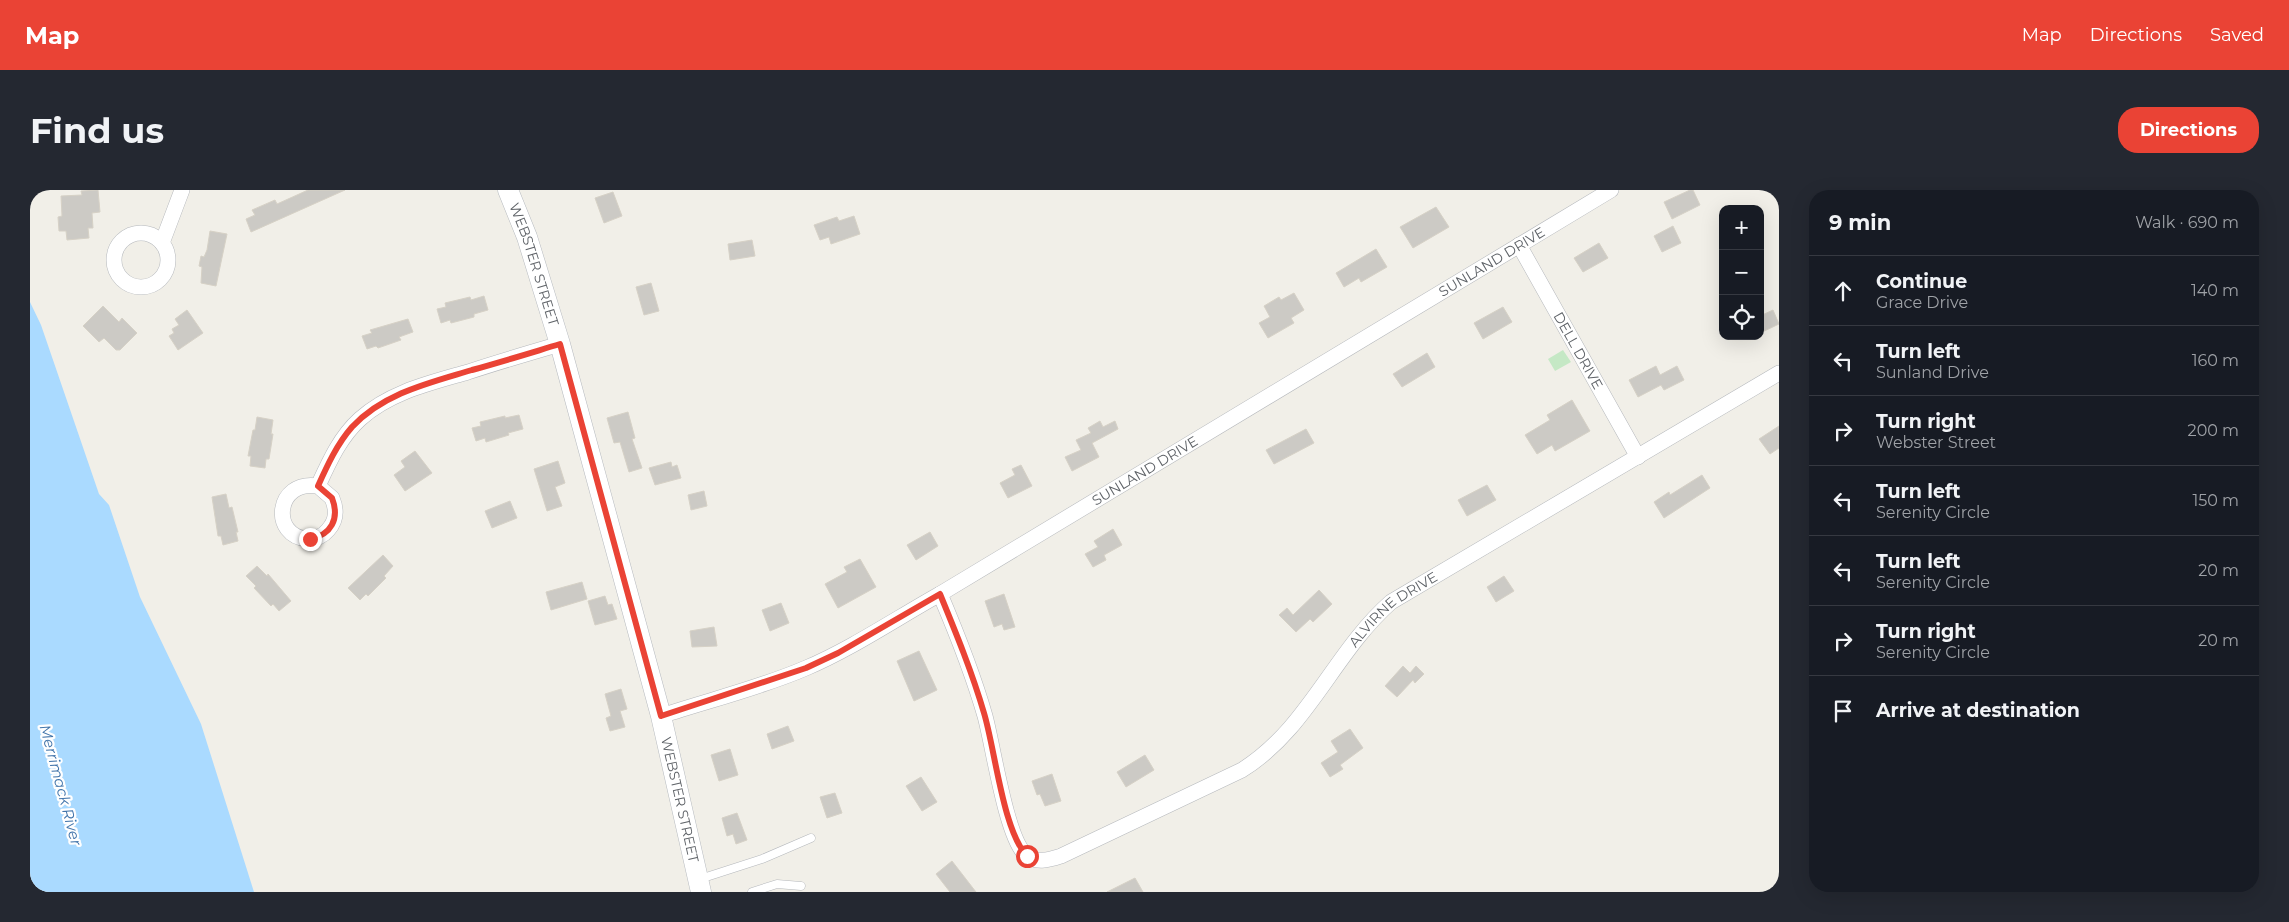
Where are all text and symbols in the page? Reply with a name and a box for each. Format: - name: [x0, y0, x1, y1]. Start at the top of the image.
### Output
- text: Map: [25, 21, 79, 50]
- text: Map: [2022, 24, 2062, 46]
- text: Directions: [2090, 24, 2182, 46]
- text: Saved: [2210, 24, 2264, 46]
- button: Directions: [2118, 107, 2259, 153]
- text: Find us: [30, 109, 164, 152]
- street label: WEBSTER STREET: [505, 200, 563, 328]
- map controls: [1719, 205, 1764, 340]
- button: +: [1719, 205, 1764, 250]
- text: 9 min: [1829, 210, 1891, 235]
- text: Walk · 690 m: [2135, 213, 2239, 232]
- street label: SUNLAND DRIVE: [1435, 223, 1548, 301]
- button: −: [1719, 250, 1764, 295]
- text: Continue: [1876, 270, 1967, 293]
- icon: ahead: [1829, 277, 1857, 305]
- text: 140 m: [2191, 281, 2239, 300]
- text: Grace Drive: [1876, 293, 1968, 312]
- button: locate: [1719, 295, 1764, 340]
- street label: DELL DRIVE: [1549, 309, 1607, 392]
- text: Turn left: [1876, 340, 1961, 363]
- icon: left: [1829, 347, 1857, 375]
- text: 160 m: [2192, 351, 2239, 370]
- text: Sunland Drive: [1876, 363, 1989, 382]
- text: Turn right: [1876, 410, 1976, 433]
- icon: right: [1829, 417, 1857, 445]
- text: 200 m: [2188, 421, 2239, 440]
- street label: SUNLAND DRIVE: [1088, 432, 1201, 510]
- text: Webster Street: [1876, 433, 1996, 452]
- text: Turn left: [1876, 480, 1961, 503]
- icon: left: [1829, 487, 1857, 515]
- text: 150 m: [2192, 491, 2239, 510]
- text: Serenity Circle: [1876, 503, 1990, 522]
- route end: [299, 528, 322, 551]
- text: Turn left: [1876, 550, 1961, 573]
- icon: left: [1829, 557, 1857, 585]
- text: 20 m: [2198, 561, 2239, 580]
- street label: ALVIRNE DRIVE: [1345, 568, 1441, 651]
- text: Serenity Circle: [1876, 573, 1990, 592]
- text: Turn right: [1876, 620, 1976, 643]
- icon: right: [1829, 627, 1857, 655]
- text: 20 m: [2198, 631, 2239, 650]
- text: Serenity Circle: [1876, 643, 1990, 662]
- icon: arrive: [1829, 697, 1857, 725]
- text: Arrive at destination: [1876, 699, 2080, 722]
- water label: Merrimack River: [36, 722, 87, 848]
- street label: WEBSTER STREET: [657, 735, 703, 864]
- route start: [1016, 845, 1039, 868]

